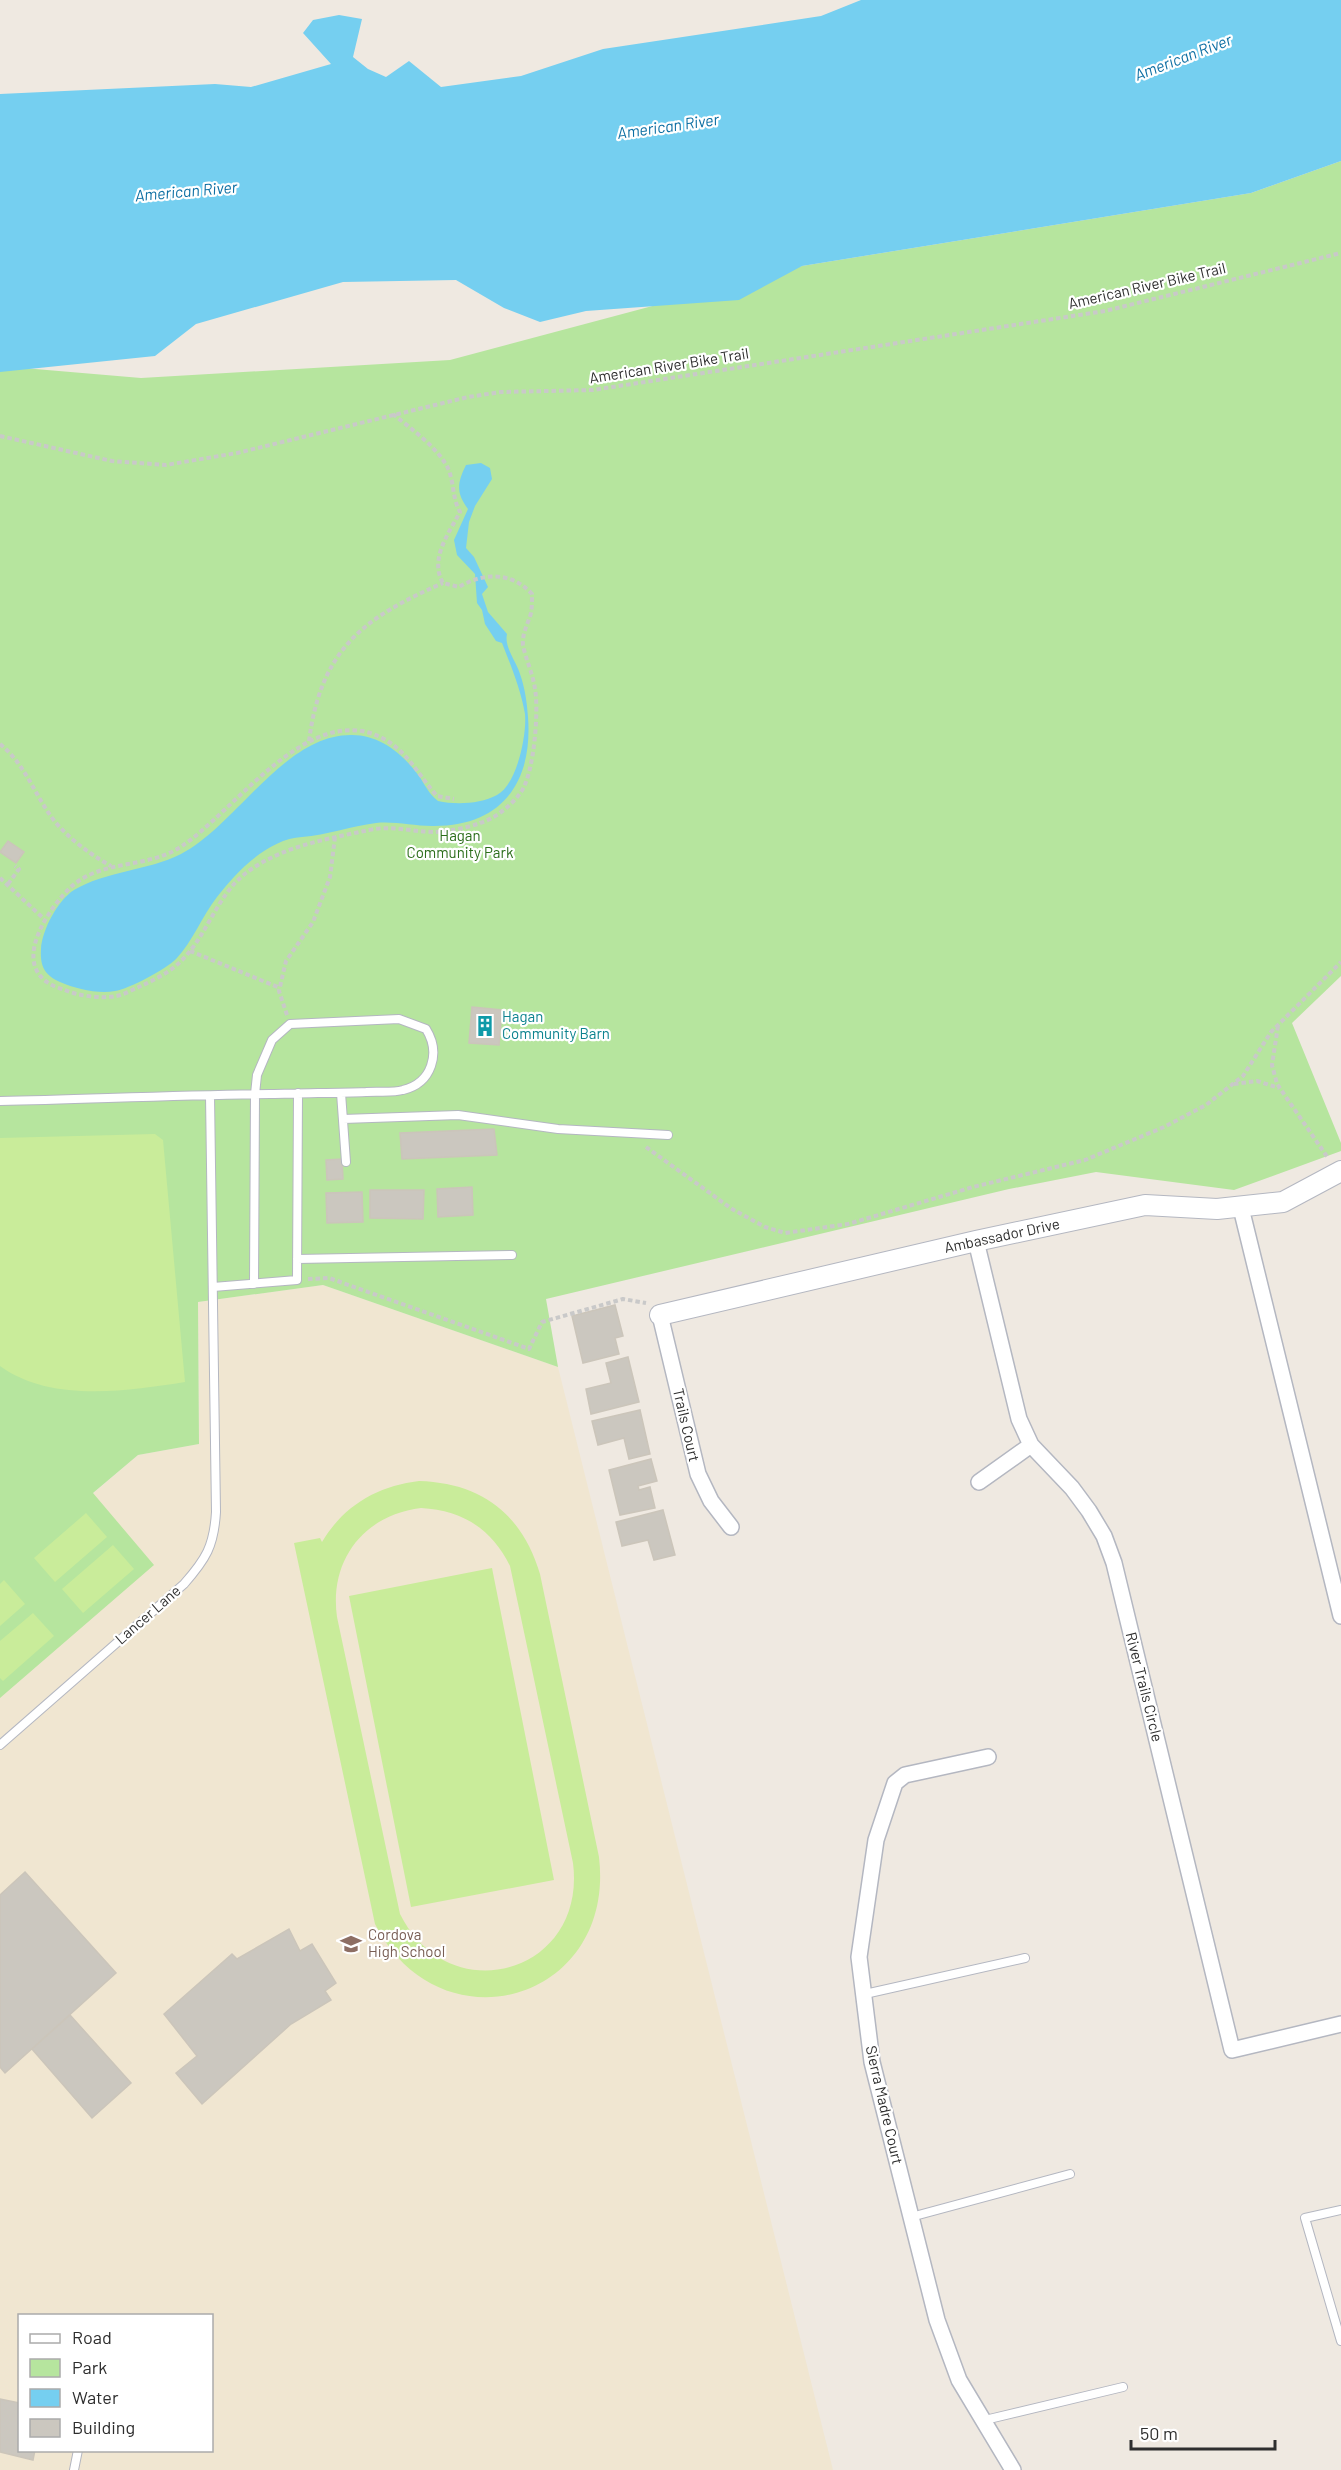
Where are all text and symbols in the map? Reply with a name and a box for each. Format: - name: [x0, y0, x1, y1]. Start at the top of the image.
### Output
- water label: American River: [1132, 29, 1235, 84]
- water label: American River: [616, 109, 721, 142]
- water label: American River: [134, 176, 239, 204]
- street label: American River Bike Trail: [1066, 258, 1227, 312]
- street label: American River Bike Trail: [588, 344, 750, 387]
- park label: Hagan Community Park: [407, 826, 514, 861]
- place label: Hagan Community Barn: [502, 1007, 610, 1042]
- building icon: Hagan Community Barn: [473, 1014, 497, 1038]
- street label: Ambassador Drive: [942, 1214, 1061, 1256]
- street label: Trails Court: [670, 1386, 704, 1463]
- street label: Lancer Lane: [111, 1581, 184, 1647]
- street label: River Trails Circle: [1123, 1630, 1167, 1743]
- place label: Cordova High School: [368, 1925, 445, 1960]
- school or university icon: Cordova High School: [339, 1932, 363, 1956]
- street label: Sierra Madre Court: [863, 2044, 907, 2166]
- legend: [18, 2314, 213, 2452]
- text: Road: [72, 2326, 112, 2348]
- text: Park: [72, 2356, 107, 2378]
- text: Water: [72, 2386, 119, 2408]
- scale bar: [1131, 2413, 1275, 2451]
- text: Building: [72, 2416, 135, 2438]
- text: 50 m: [1140, 2422, 1178, 2444]

